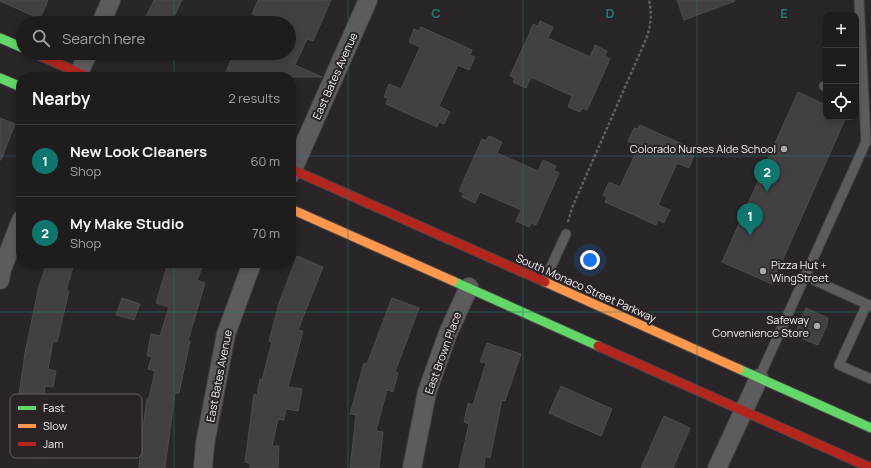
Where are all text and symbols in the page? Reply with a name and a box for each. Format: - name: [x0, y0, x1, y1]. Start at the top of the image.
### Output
- text: C: [431, 4, 441, 22]
- text: D: [605, 4, 615, 22]
- text: E: [780, 4, 788, 22]
- map controls: [823, 12, 859, 120]
- button: +: [823, 12, 859, 48]
- search box: [16, 16, 296, 60]
- icon: search: [30, 27, 52, 49]
- text: Search here: [62, 28, 145, 49]
- street label: East Bates Avenue: [309, 29, 361, 122]
- button: −: [823, 48, 859, 84]
- button: locate: [823, 84, 859, 120]
- text: Nearby: [32, 87, 90, 110]
- text: 2 results: [228, 89, 280, 107]
- text: New Look Cleaners: [70, 141, 207, 162]
- place label: Colorado Nurses Aide School: [630, 141, 776, 156]
- marker: Colorado Nurses Aide School: [779, 144, 789, 154]
- text: 1: [42, 152, 48, 170]
- text: 60 m: [250, 152, 280, 170]
- pin: 2: [754, 159, 780, 192]
- text: Shop: [70, 162, 101, 180]
- pin: 1: [737, 203, 763, 236]
- text: My Make Studio: [70, 213, 184, 234]
- text: 2: [41, 224, 49, 242]
- text: 70 m: [252, 224, 280, 242]
- text: Shop: [70, 234, 101, 252]
- street label: South Monaco Street Parkway: [514, 250, 659, 325]
- your location: [580, 250, 600, 270]
- place label: Pizza Hut + WingStreet: [771, 257, 829, 285]
- marker: Pizza Hut + WingStreet: [758, 266, 768, 276]
- street label: East Brown Place: [421, 309, 465, 396]
- place label: Safeway Convenience Store: [712, 312, 810, 340]
- marker: Safeway Convenience Store: [812, 321, 822, 331]
- street label: East Bates Avenue: [202, 328, 235, 423]
- legend: [10, 394, 142, 458]
- text: Fast: [43, 400, 65, 415]
- text: Slow: [43, 418, 68, 433]
- text: Jam: [43, 436, 64, 451]

